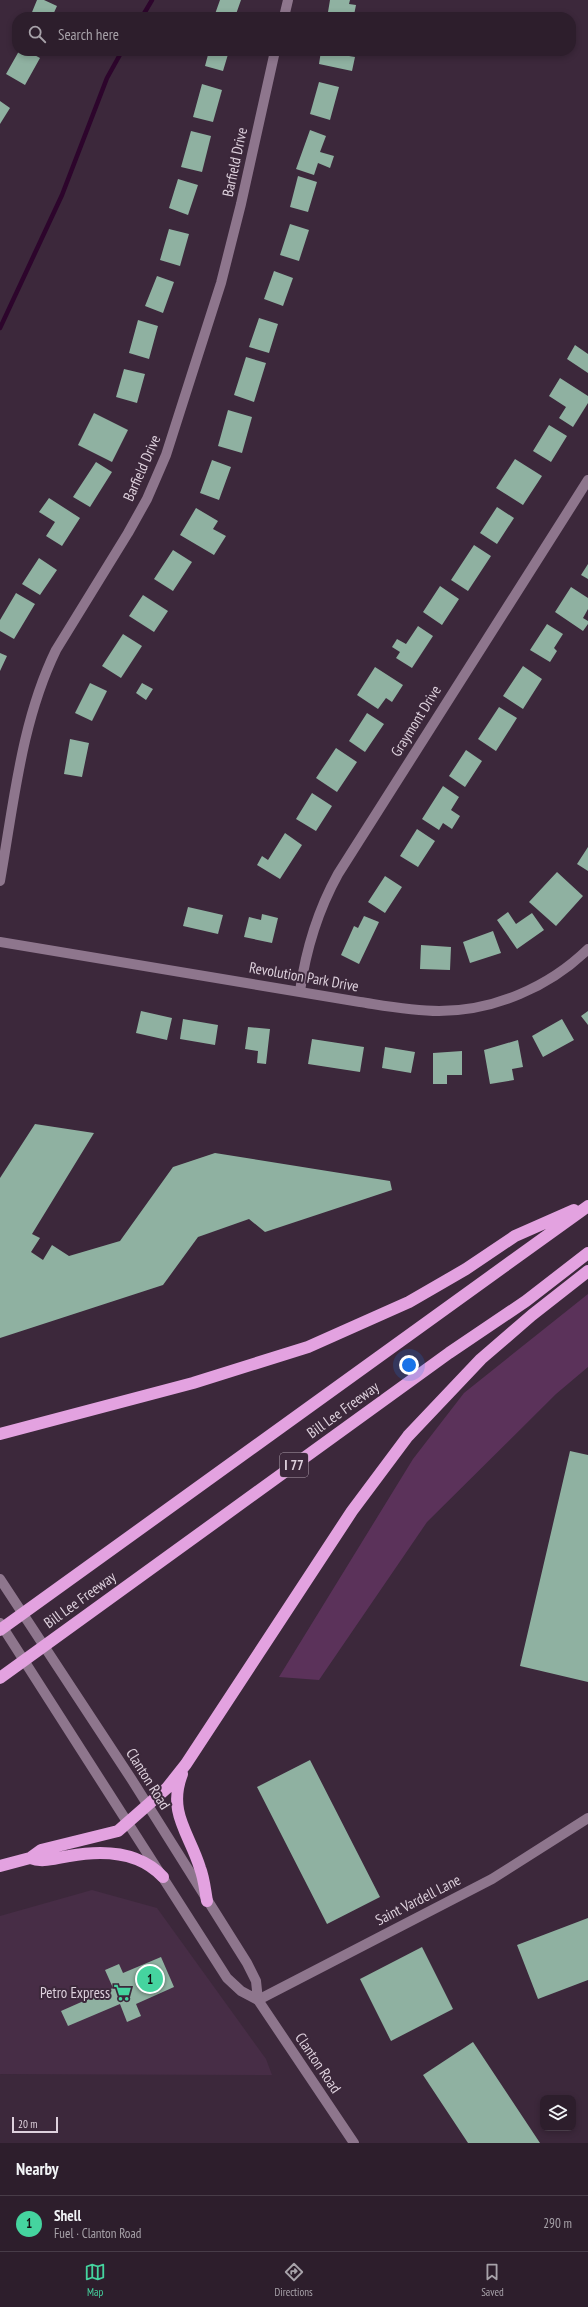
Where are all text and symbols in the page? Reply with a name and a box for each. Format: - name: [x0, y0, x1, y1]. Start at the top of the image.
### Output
- search box: [12, 12, 576, 56]
- icon: search: [26, 23, 48, 45]
- text: Search here: [58, 25, 119, 44]
- street label: Barfield Drive: [218, 126, 251, 198]
- street label: Barfield Drive: [119, 432, 165, 504]
- street label: Graymont Drive: [386, 682, 445, 760]
- street label: Revolution Park Drive: [248, 958, 360, 995]
- your location: [399, 1355, 419, 1375]
- street label: Bill Lee Freeway: [303, 1377, 383, 1442]
- road number: I 77: [280, 1453, 308, 1477]
- street label: Bill Lee Freeway: [40, 1567, 120, 1632]
- street label: Clanton Road: [122, 1745, 175, 1813]
- street label: Saint Vardell Lane: [372, 1870, 464, 1929]
- pin: 1: [137, 1964, 163, 1994]
- place label: Petro Express: [40, 1983, 110, 2002]
- supermarket icon: Petro Express: [113, 1983, 133, 2003]
- street label: Clanton Road: [291, 2029, 346, 2097]
- map controls: [540, 2095, 576, 2131]
- button: layers: [540, 2095, 576, 2131]
- scale bar: [12, 2115, 58, 2134]
- text: 20 m: [18, 2117, 37, 2131]
- text: Nearby: [16, 2158, 59, 2180]
- text: Shell: [54, 2206, 81, 2225]
- text: 1: [26, 2215, 32, 2232]
- text: 290 m: [543, 2215, 572, 2232]
- text: Fuel · Clanton Road: [54, 2225, 141, 2242]
- tab: Map: [84, 2261, 106, 2299]
- tab: Directions: [275, 2261, 313, 2299]
- tab: Saved: [481, 2261, 504, 2299]

